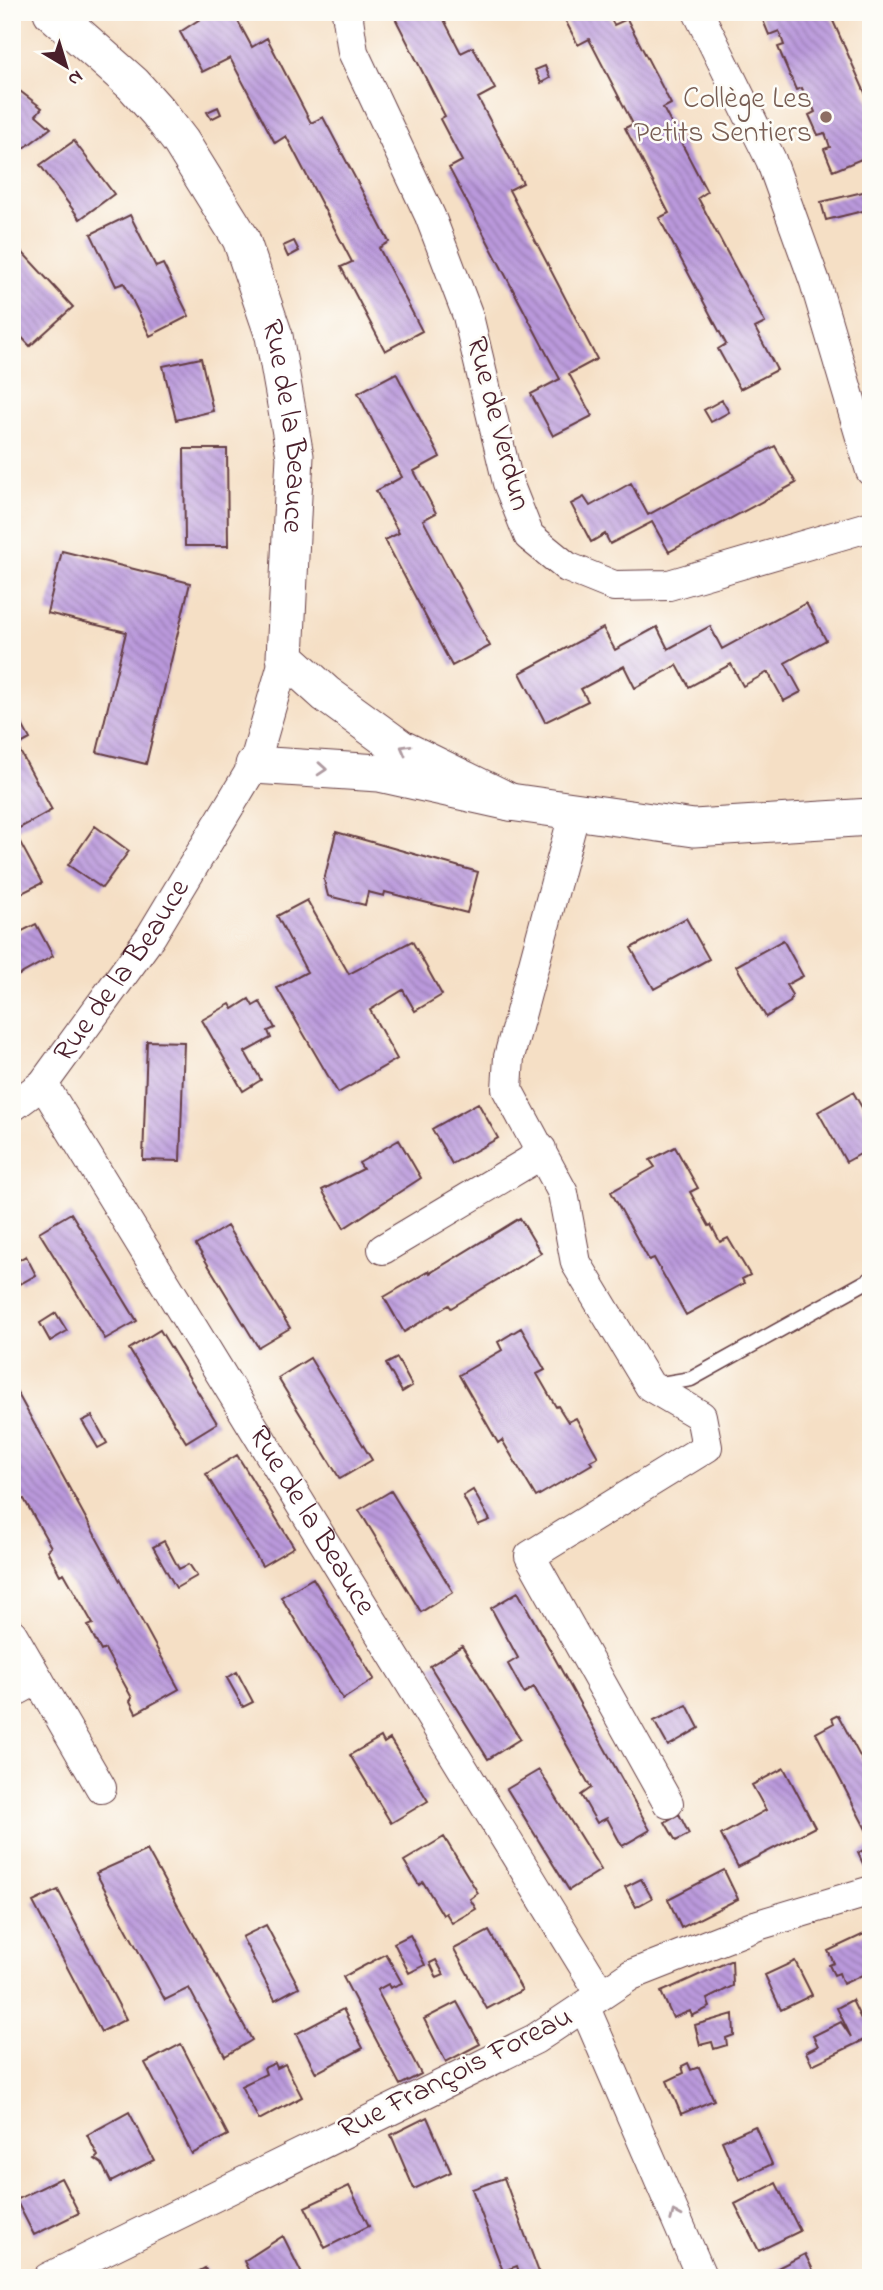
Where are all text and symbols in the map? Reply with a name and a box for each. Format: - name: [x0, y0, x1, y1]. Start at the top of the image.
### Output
- north arrow: [32, 32, 102, 102]
- text: N: [61, 63, 88, 92]
- place label: Collège Les Petits Sentiers: [634, 78, 812, 156]
- marker: Collège Les Petits Sentiers: [818, 109, 834, 125]
- street label: Rue de la Beauce: [248, 314, 317, 535]
- street label: Rue de Verdun: [453, 332, 541, 516]
- one-way arrow: [399, 744, 412, 757]
- one-way arrow: [317, 762, 328, 777]
- street label: Rue de la Beauce: [43, 871, 202, 1072]
- street label: Rue de la Beauce: [236, 1418, 386, 1625]
- street label: Rue François Foreau: [331, 1996, 581, 2152]
- one-way arrow: [669, 2210, 683, 2222]

